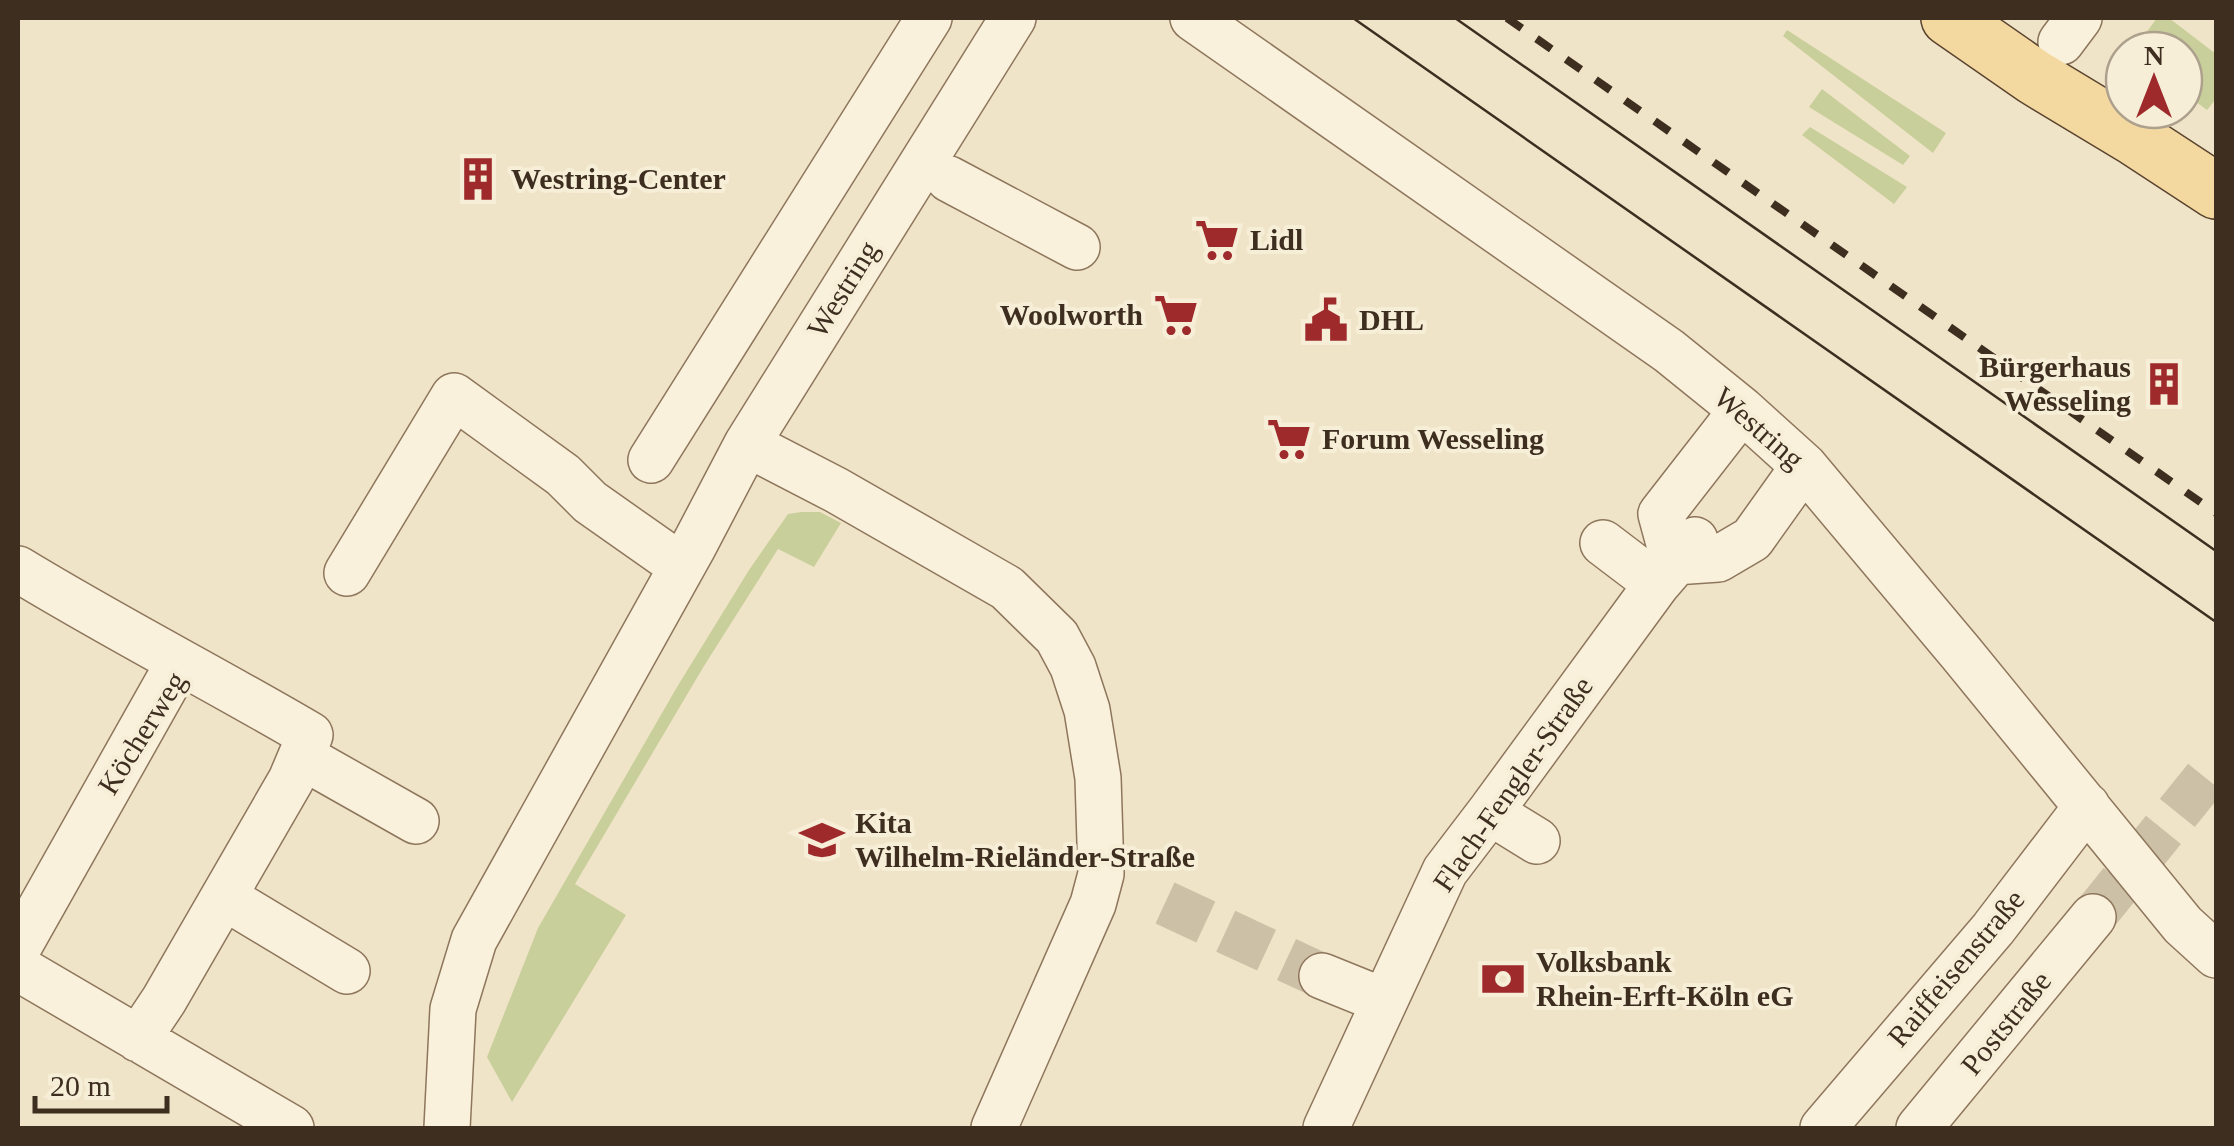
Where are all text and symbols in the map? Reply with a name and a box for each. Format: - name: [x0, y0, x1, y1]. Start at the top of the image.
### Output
- north arrow: [2104, 30, 2204, 130]
- text: N: [2144, 40, 2164, 71]
- building icon: Westring-Center: [454, 155, 502, 203]
- place label: Westring-Center: [511, 162, 726, 195]
- supermarket icon: Lidl: [1193, 216, 1241, 264]
- place label: Lidl: [1250, 223, 1303, 256]
- street label: Westring: [800, 234, 885, 343]
- supermarket icon: Woolworth: [1152, 291, 1200, 339]
- public building icon: DHL: [1302, 296, 1350, 344]
- place label: Woolworth: [1000, 298, 1143, 331]
- place label: DHL: [1359, 303, 1424, 336]
- place label: Bürgerhaus Wesseling: [1979, 350, 2131, 417]
- building icon: Bürgerhaus Wesseling: [2140, 360, 2188, 408]
- street label: Westring: [1708, 380, 1811, 475]
- supermarket icon: Forum Wesseling: [1265, 415, 1313, 463]
- place label: Forum Wesseling: [1322, 422, 1544, 455]
- street label: Köcherweg: [91, 665, 192, 800]
- street label: Flach-Fengler-Straße: [1426, 670, 1599, 897]
- place label: Kita Wilhelm-Rieländer-Straße: [855, 806, 1195, 873]
- school or university icon: Kita Wilhelm-Rieländer-Straße: [798, 816, 846, 864]
- street label: Raiffeisenstraße: [1881, 883, 2031, 1053]
- place label: Volksbank Rhein-Erft-Köln eG: [1536, 945, 1793, 1012]
- bank icon: Volksbank Rhein-Erft-Köln eG: [1479, 955, 1527, 1003]
- street label: Poststraße: [1954, 964, 2057, 1081]
- scale bar: [35, 1051, 168, 1113]
- text: 20 m: [50, 1069, 111, 1102]

